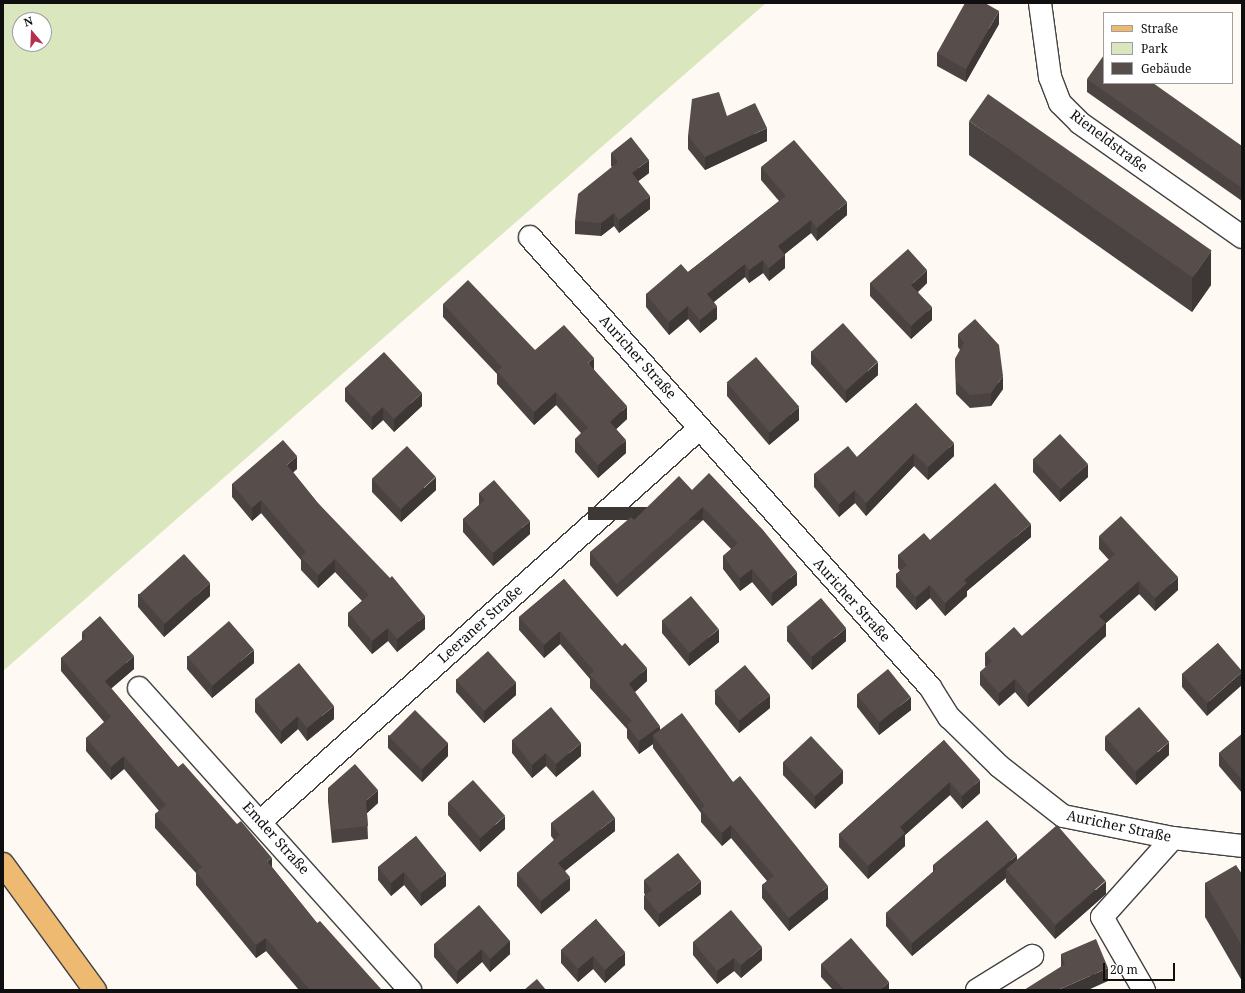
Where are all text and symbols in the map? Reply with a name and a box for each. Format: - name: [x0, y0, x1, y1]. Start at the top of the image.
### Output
- north arrow: [12, 12, 52, 52]
- legend: [1103, 12, 1233, 84]
- text: N: [22, 13, 35, 30]
- text: Straße: [1141, 20, 1178, 37]
- text: Park: [1141, 40, 1168, 57]
- text: Gebäude: [1141, 60, 1192, 77]
- street label: Rieneldstraße: [1067, 106, 1151, 176]
- street label: Auricher Straße: [596, 312, 680, 402]
- street label: Auricher Straße: [810, 555, 894, 645]
- street label: Leeraner Straße: [434, 582, 526, 666]
- street label: Emder Straße: [239, 798, 313, 878]
- street label: Auricher Straße: [1065, 807, 1173, 845]
- scale bar: [1105, 955, 1177, 981]
- text: 20 m: [1110, 961, 1138, 978]

